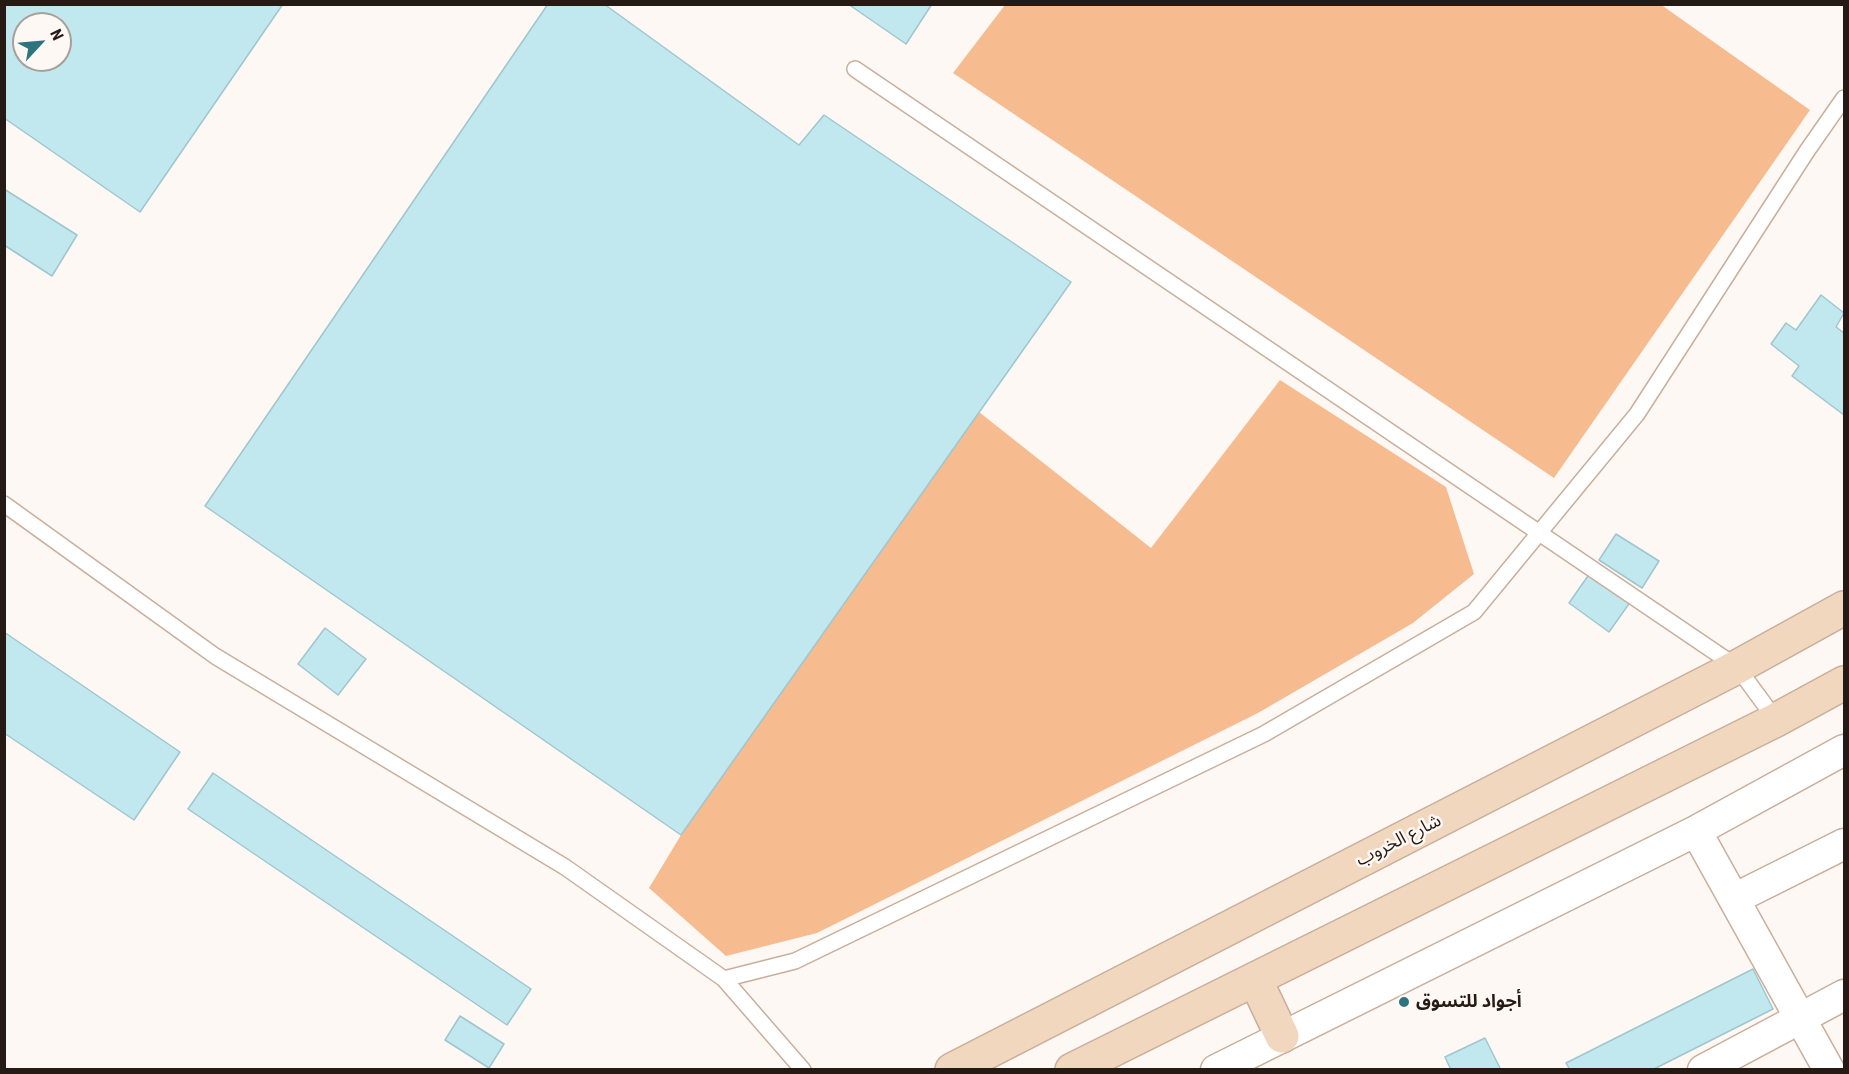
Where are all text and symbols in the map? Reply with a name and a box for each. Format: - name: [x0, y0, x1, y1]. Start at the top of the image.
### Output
- north arrow: [12, 12, 72, 72]
- text: N: [46, 26, 68, 43]
- street label: شارع الخروب: [1353, 810, 1445, 872]
- place label: أجواد للتسوق: [1416, 991, 1522, 1013]
- marker: أجواد للتسوق: [1397, 995, 1411, 1009]

